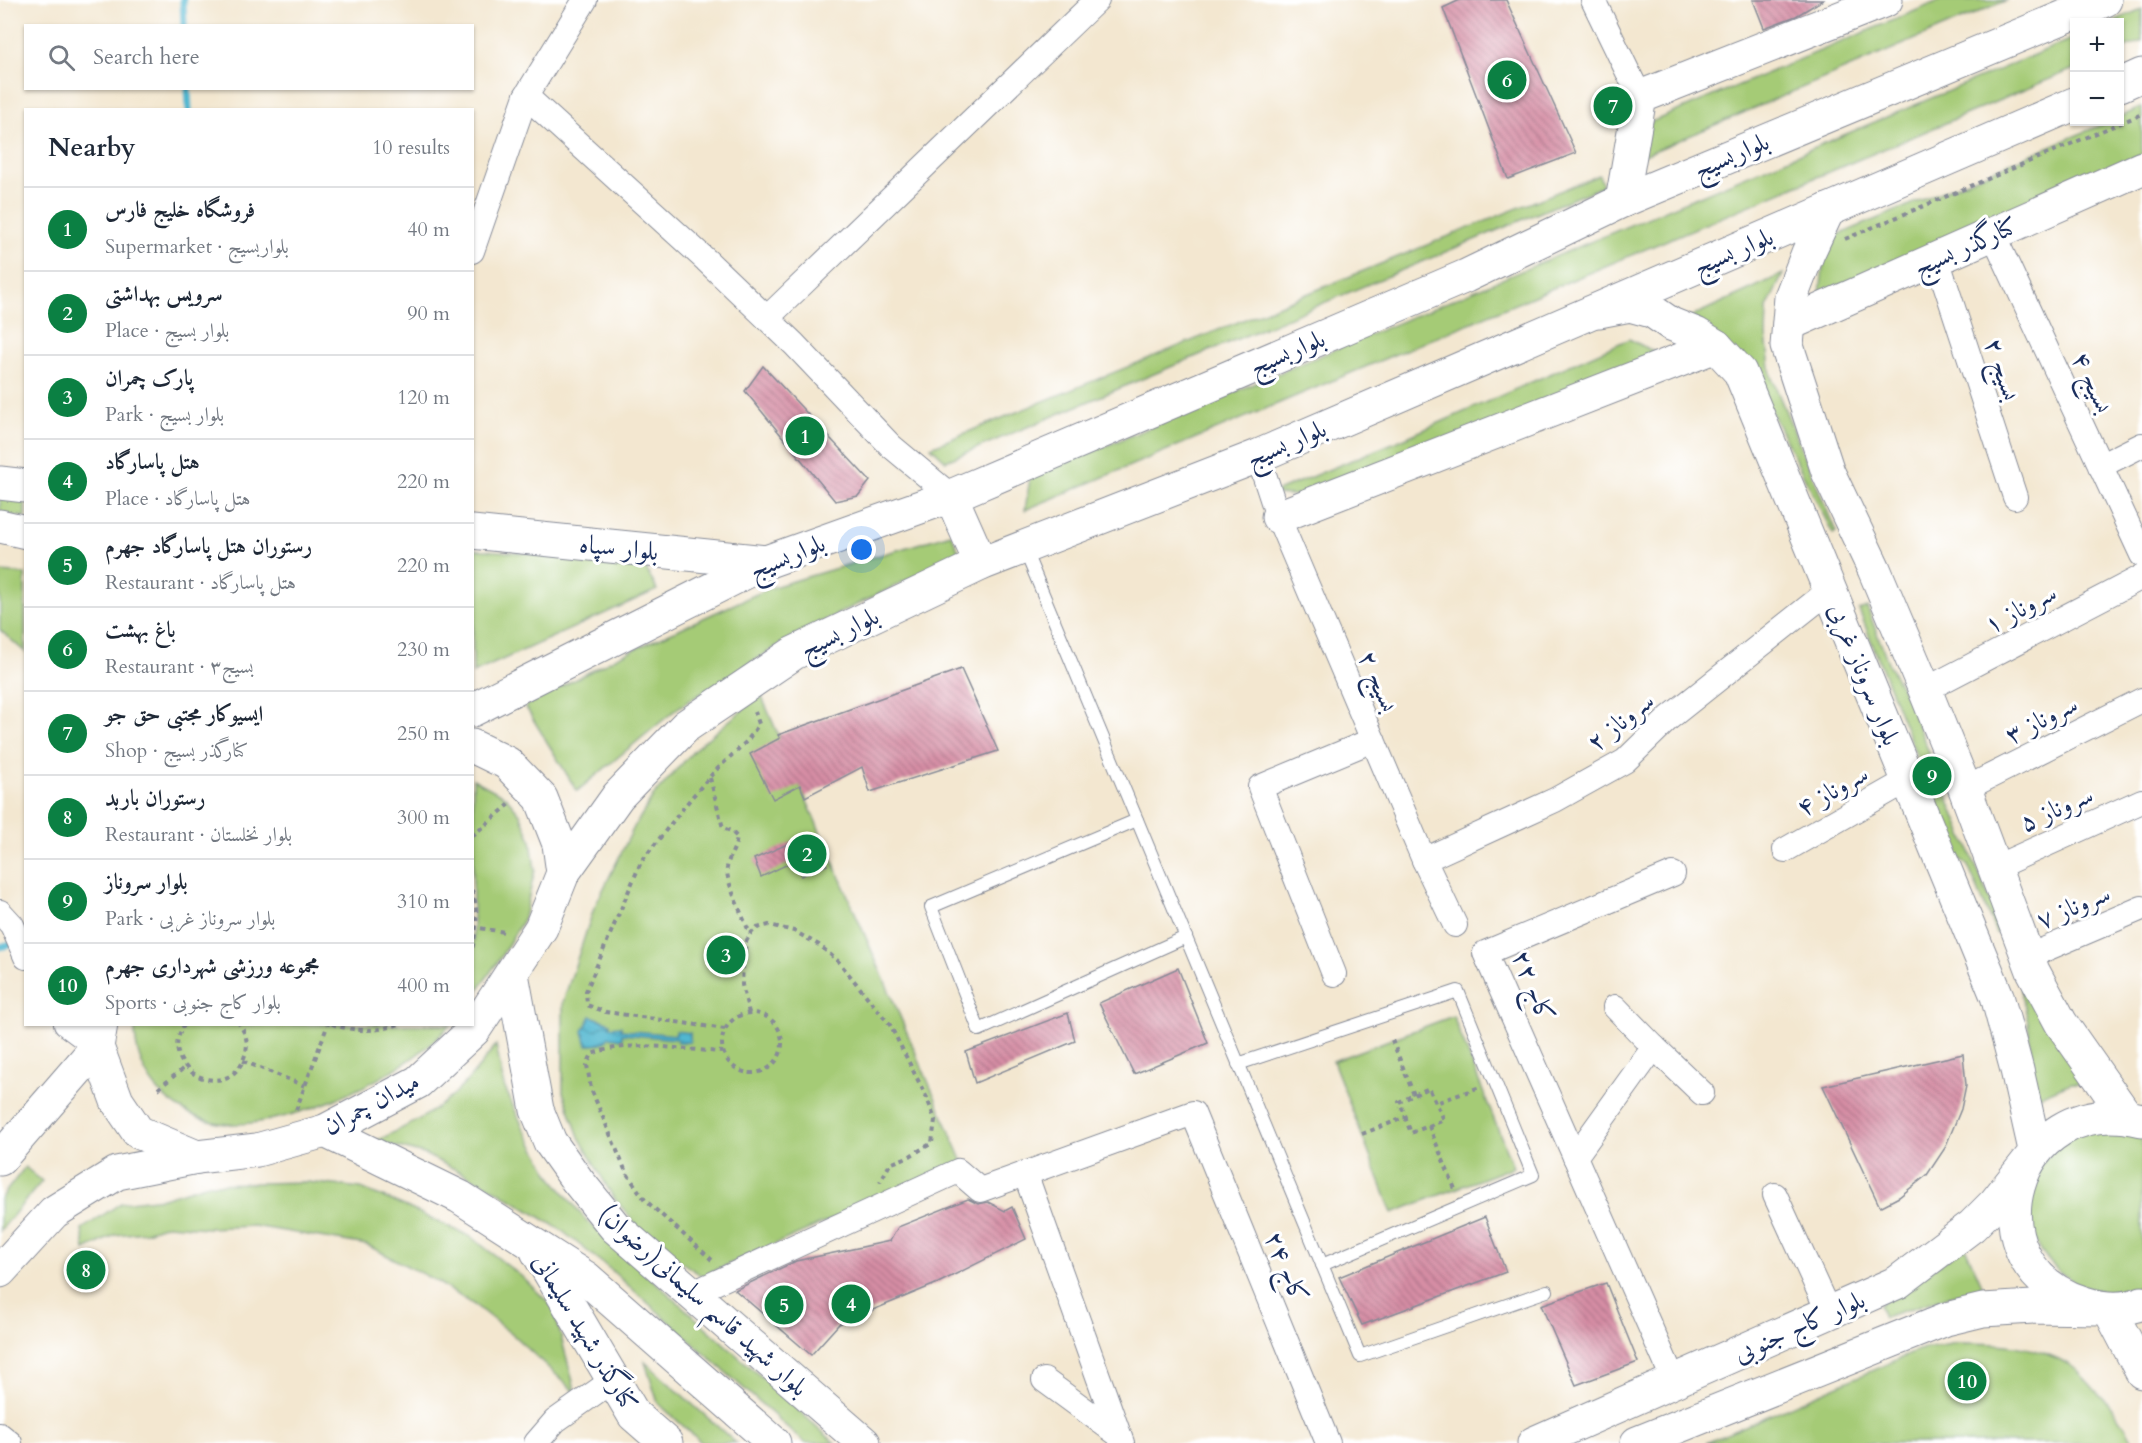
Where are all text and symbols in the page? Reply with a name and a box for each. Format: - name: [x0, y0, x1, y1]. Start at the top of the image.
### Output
- map controls: [2070, 18, 2124, 126]
- button: +: [2070, 18, 2124, 72]
- search box: [24, 24, 474, 90]
- icon: search: [45, 41, 78, 74]
- text: Search here: [93, 42, 200, 72]
- pin: 6: [1488, 58, 1526, 103]
- button: −: [2070, 72, 2124, 126]
- pin: 7: [1594, 84, 1632, 128]
- street label: بلواربسیج: [1688, 124, 1777, 193]
- text: Nearby: [48, 130, 136, 165]
- text: 10 results: [372, 134, 450, 161]
- text: فروشگاه خلیج فارس: [105, 195, 255, 225]
- street label: کنارگذر بسیج: [1907, 207, 2025, 290]
- text: 1: [62, 216, 73, 243]
- text: 40 m: [407, 216, 450, 243]
- street label: بلوار بسیج: [1688, 219, 1781, 290]
- text: Supermarket · بلواربسیج: [105, 233, 289, 260]
- text: سرویس بهداشتی: [105, 279, 223, 309]
- text: 2: [62, 300, 73, 327]
- text: 90 m: [407, 300, 450, 327]
- text: Place · بلوار بسیج: [105, 317, 229, 344]
- street label: بلواربسیج: [1244, 321, 1333, 390]
- street label: بسیج ۲: [1970, 333, 2029, 407]
- street label: بسیج ۴: [2058, 346, 2122, 421]
- text: پارک چمران: [105, 363, 193, 393]
- text: 3: [62, 384, 73, 411]
- text: 120 m: [397, 384, 450, 411]
- text: Park · بلوار بسیج: [105, 401, 224, 428]
- street label: بلوار بسیج: [1241, 411, 1334, 482]
- pin: 1: [786, 414, 824, 458]
- text: هتل پاسارگاد: [105, 447, 200, 477]
- text: 4: [62, 468, 73, 495]
- text: 220 m: [397, 468, 450, 495]
- text: Place · هتل پاسارگاد: [105, 485, 251, 512]
- street label: بلواربسیج: [744, 525, 833, 593]
- street label: بلوار سپاه: [578, 526, 660, 569]
- text: رستوران هتل پاسارگاد جهرم: [105, 531, 312, 561]
- your location: [847, 535, 876, 564]
- text: 5: [62, 552, 73, 579]
- text: 220 m: [397, 552, 450, 579]
- text: Restaurant · هتل پاسارگاد: [105, 569, 296, 596]
- street label: سروناز ۱: [1978, 575, 2063, 642]
- street label: بلوار بسیج: [794, 598, 887, 672]
- street label: بلوار سروناز غربی: [1819, 598, 1909, 751]
- text: باغ بهشت: [105, 615, 176, 645]
- text: 6: [62, 636, 73, 663]
- text: 230 m: [397, 636, 450, 663]
- street label: بسیج ۲: [1344, 645, 1407, 720]
- text: Restaurant · بسیج۳: [105, 653, 254, 680]
- street label: سروناز ۲: [1579, 683, 1661, 759]
- street label: سروناز ۳: [1999, 686, 2084, 753]
- text: ایسیوکار مجتبی حق جو: [105, 699, 263, 729]
- text: 7: [62, 720, 73, 747]
- text: 250 m: [397, 720, 450, 747]
- text: Shop · کنارگذر بسیج: [105, 737, 248, 764]
- pin: 9: [1912, 754, 1952, 798]
- street label: سروناز ۴: [1790, 756, 1874, 825]
- street label: سروناز ۵: [2014, 777, 2099, 840]
- text: رستوران باربد: [105, 783, 205, 813]
- text: 8: [62, 804, 73, 831]
- text: 300 m: [397, 804, 450, 831]
- text: Restaurant · بلوار نخلستان: [105, 821, 292, 848]
- pin: 2: [788, 832, 826, 876]
- text: بلوار سروناز: [105, 867, 188, 897]
- street label: سروناز ۷: [2031, 875, 2116, 938]
- text: 9: [62, 888, 73, 915]
- text: 310 m: [397, 888, 450, 915]
- text: Park · بلوار سروناز غربی: [105, 905, 275, 932]
- pin: 3: [706, 932, 746, 978]
- street label: کاج ۲۲: [1498, 945, 1563, 1029]
- text: مجموعه ورزشی شهرداری جهرم: [105, 951, 319, 981]
- text: 10: [57, 972, 78, 999]
- text: 400 m: [397, 972, 450, 999]
- text: Sports · بلوار کاج جنوبی: [105, 989, 281, 1016]
- street label: میدان چمران: [317, 1063, 426, 1143]
- street label: بلوار شهید قاسم سلیمانی(رضوان): [586, 1197, 816, 1410]
- street label: کاج ۲۴: [1251, 1226, 1317, 1311]
- street label: کنارگذر شهید سلیمانی: [525, 1246, 647, 1418]
- pin: 8: [66, 1248, 106, 1292]
- pin: 5: [764, 1282, 804, 1328]
- pin: 4: [832, 1282, 870, 1326]
- street label: بلوار کاج جنوبی: [1728, 1282, 1873, 1377]
- pin: 10: [1948, 1358, 1986, 1404]

